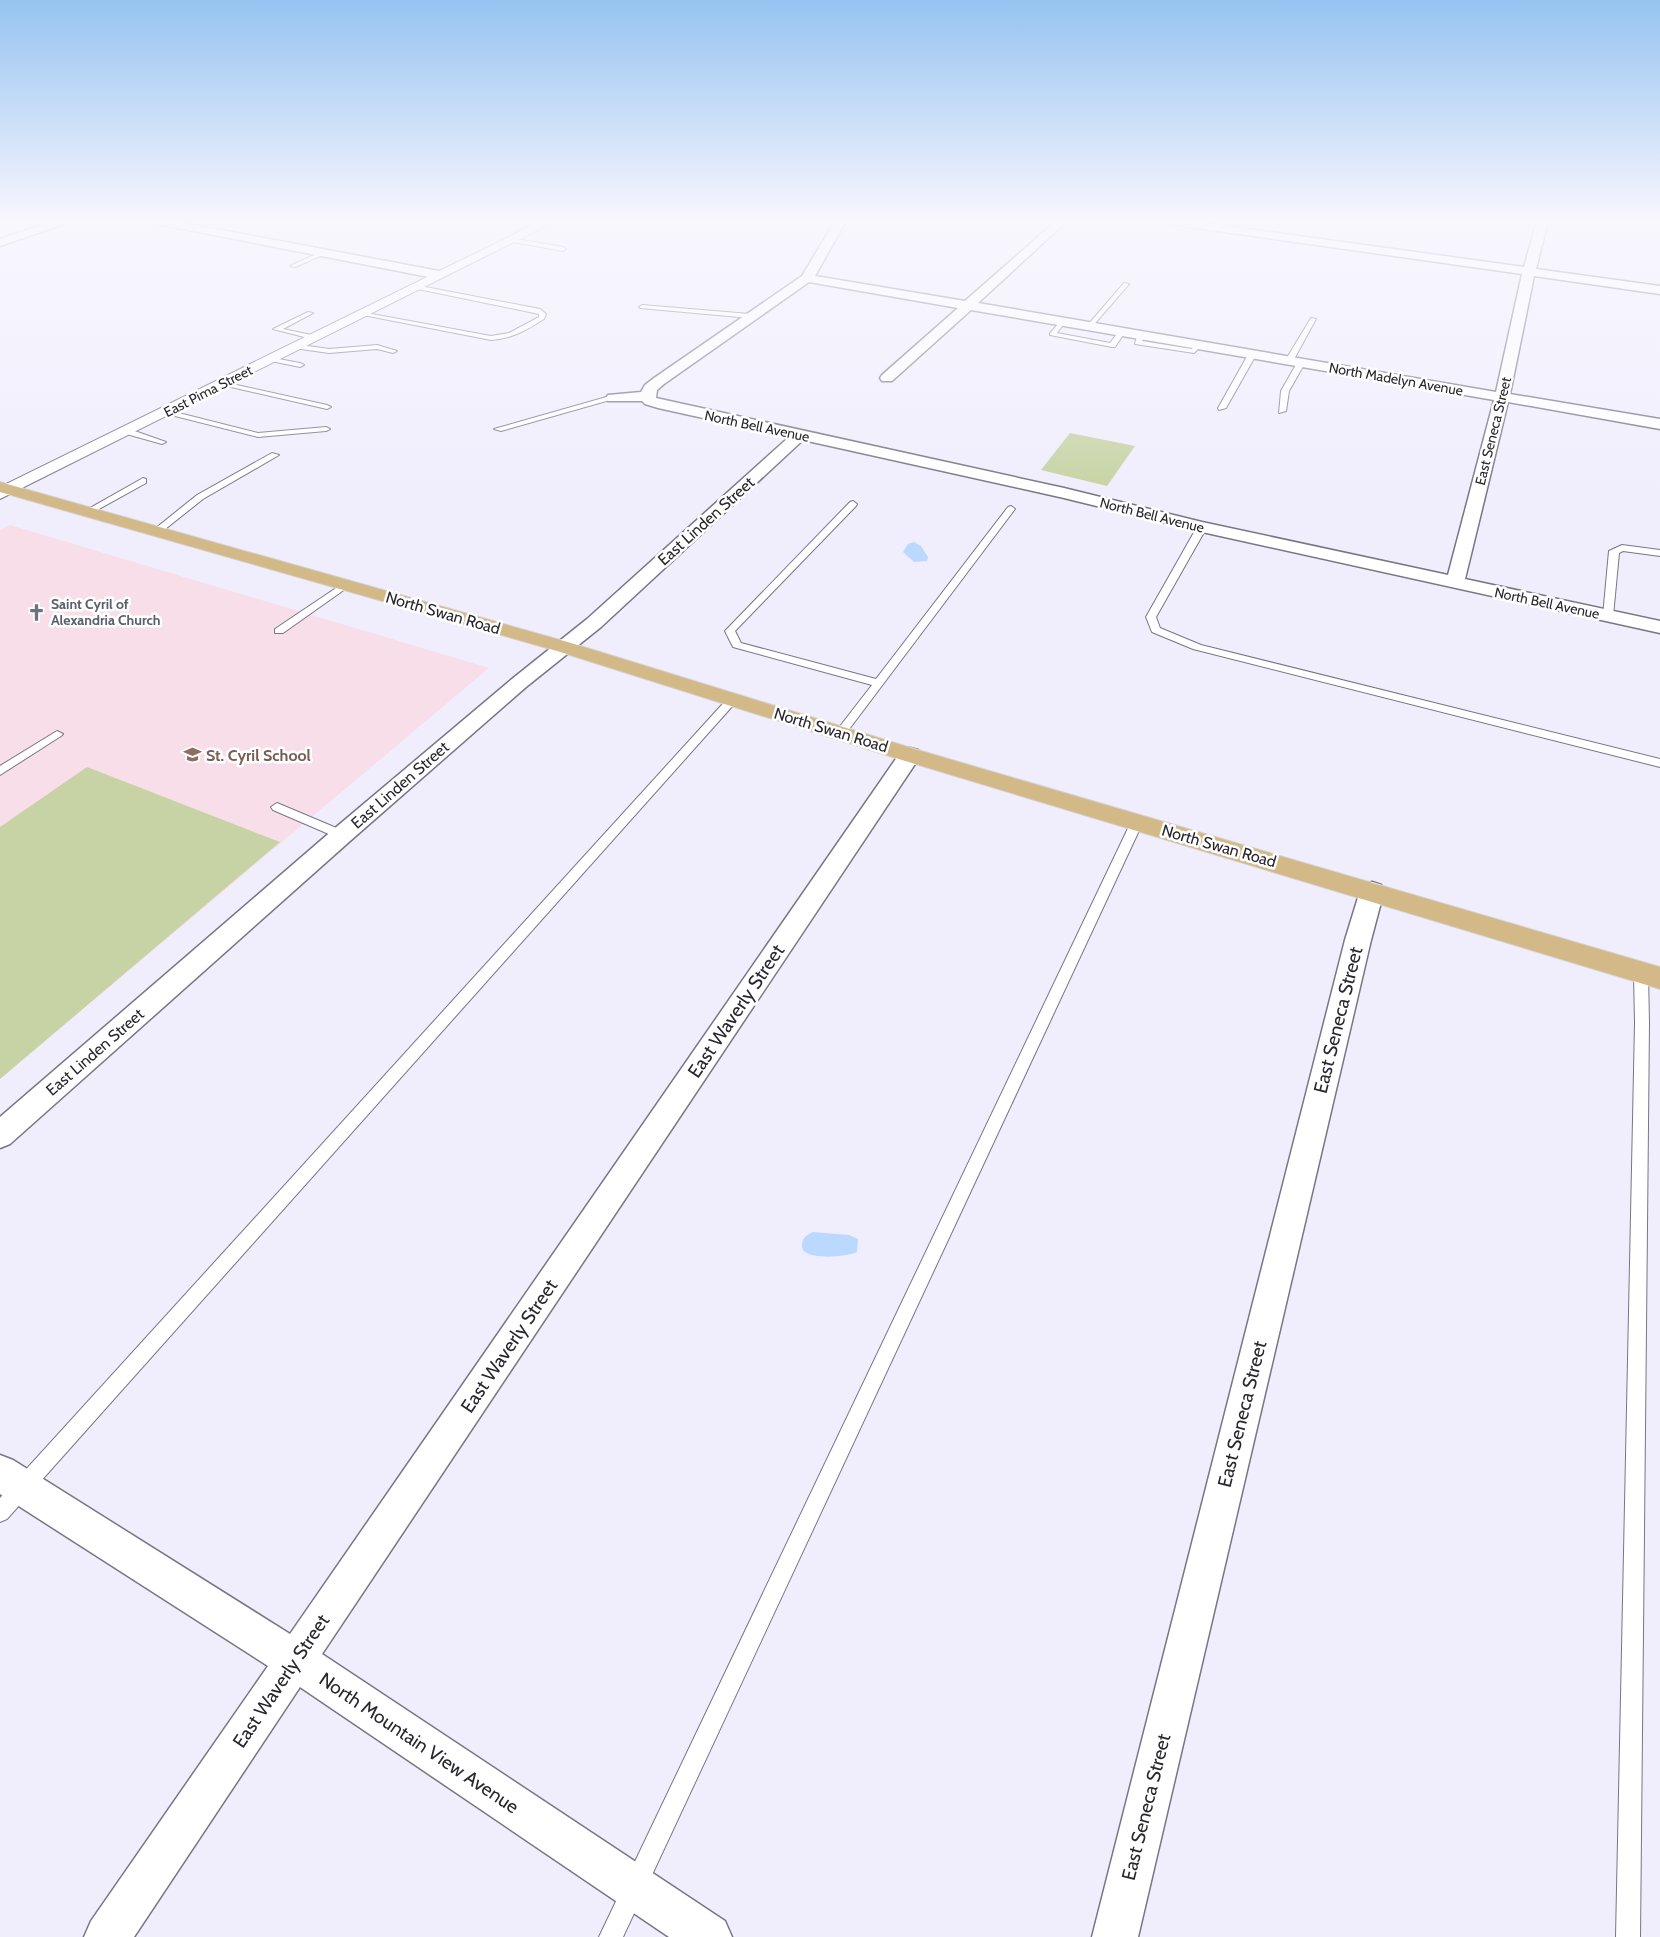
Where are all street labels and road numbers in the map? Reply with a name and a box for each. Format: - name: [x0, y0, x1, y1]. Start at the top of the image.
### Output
- street label: North Madelyn Avenue: [1328, 358, 1464, 400]
- street label: East Pima Street: [161, 361, 256, 421]
- street label: East Seneca Street: [1471, 375, 1515, 487]
- street label: North Bell Avenue: [703, 406, 811, 446]
- street label: East Linden Street: [654, 472, 759, 569]
- street label: North Bell Avenue: [1098, 493, 1206, 537]
- street label: North Bell Avenue: [1493, 583, 1601, 623]
- street label: North Swan Road: [384, 588, 502, 638]
- street label: North Swan Road: [772, 704, 890, 756]
- street label: East Linden Street: [347, 737, 453, 833]
- street label: North Swan Road: [1160, 821, 1278, 871]
- street label: East Waverly Street: [683, 939, 790, 1082]
- street label: East Seneca Street: [1309, 944, 1367, 1096]
- street label: East Linden Street: [42, 1004, 148, 1100]
- street label: East Waverly Street: [456, 1274, 563, 1417]
- street label: East Seneca Street: [1213, 1338, 1271, 1490]
- street label: East Waverly Street: [228, 1609, 335, 1752]
- street label: North Mountain View Avenue: [315, 1668, 523, 1819]
- street label: East Seneca Street: [1117, 1731, 1175, 1883]

